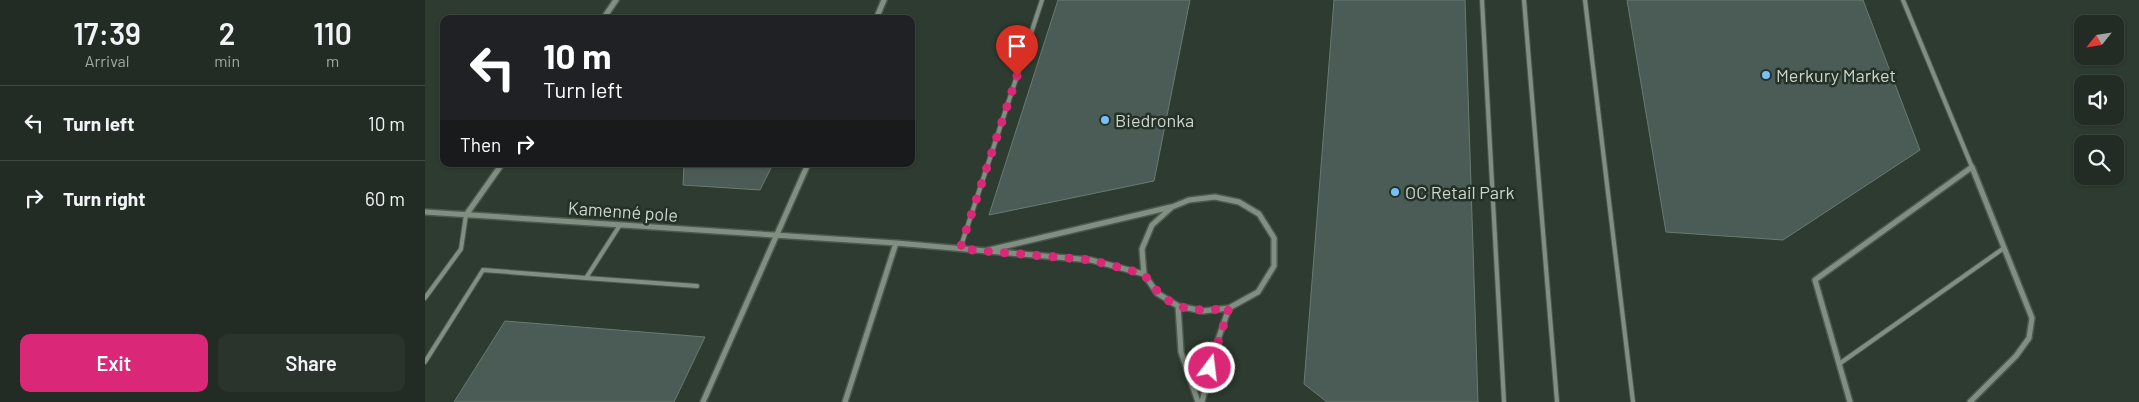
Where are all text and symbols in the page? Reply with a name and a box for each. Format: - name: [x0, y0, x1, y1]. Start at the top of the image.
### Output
- text: 17:39: [73, 15, 141, 51]
- text: 2: [219, 15, 235, 51]
- text: 110: [313, 15, 352, 51]
- north arrow: [2074, 15, 2124, 65]
- map controls: [2074, 15, 2124, 185]
- pin: [996, 25, 1038, 76]
- icon: arrive: [1003, 32, 1031, 60]
- text: 10 m: [543, 34, 612, 76]
- icon: left: [460, 35, 525, 100]
- text: Arrival: [85, 51, 129, 70]
- text: min: [214, 51, 240, 70]
- text: m: [326, 51, 339, 70]
- place label: Merkury Market: [1776, 64, 1896, 86]
- marker: Merkury Market: [1760, 69, 1772, 81]
- button: sound: [2074, 75, 2124, 125]
- text: Turn left: [543, 76, 623, 102]
- icon: left: [20, 109, 48, 137]
- place label: Biedronka: [1115, 109, 1194, 131]
- text: Turn left: [63, 112, 134, 135]
- text: 10 m: [368, 112, 405, 135]
- marker: Biedronka: [1099, 114, 1111, 126]
- icon: right: [511, 130, 539, 158]
- text: Then: [460, 133, 501, 156]
- button: search: [2074, 135, 2124, 185]
- place label: OC Retail Park: [1405, 181, 1515, 203]
- icon: right: [20, 184, 48, 212]
- marker: OC Retail Park: [1389, 186, 1401, 198]
- text: Turn right: [63, 187, 145, 210]
- text: 60 m: [365, 187, 405, 210]
- street label: Kamenné pole: [567, 196, 679, 226]
- button: Exit: [20, 334, 208, 392]
- button: Share: [218, 334, 405, 392]
- position arrow: [1183, 341, 1235, 393]

